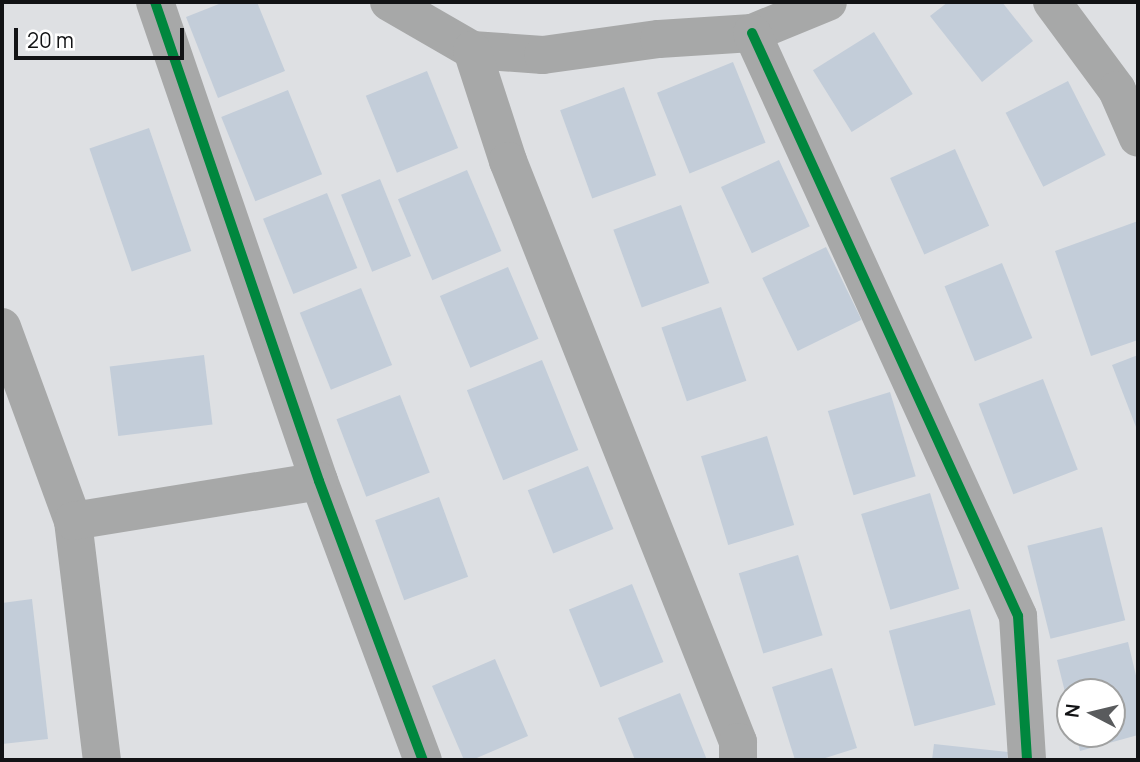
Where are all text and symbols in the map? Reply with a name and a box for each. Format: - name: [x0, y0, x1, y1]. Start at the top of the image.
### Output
- scale bar: [18, 14, 187, 58]
- text: 20 m: [27, 26, 74, 54]
- north arrow: [1056, 678, 1126, 748]
- text: N: [1058, 702, 1086, 719]

